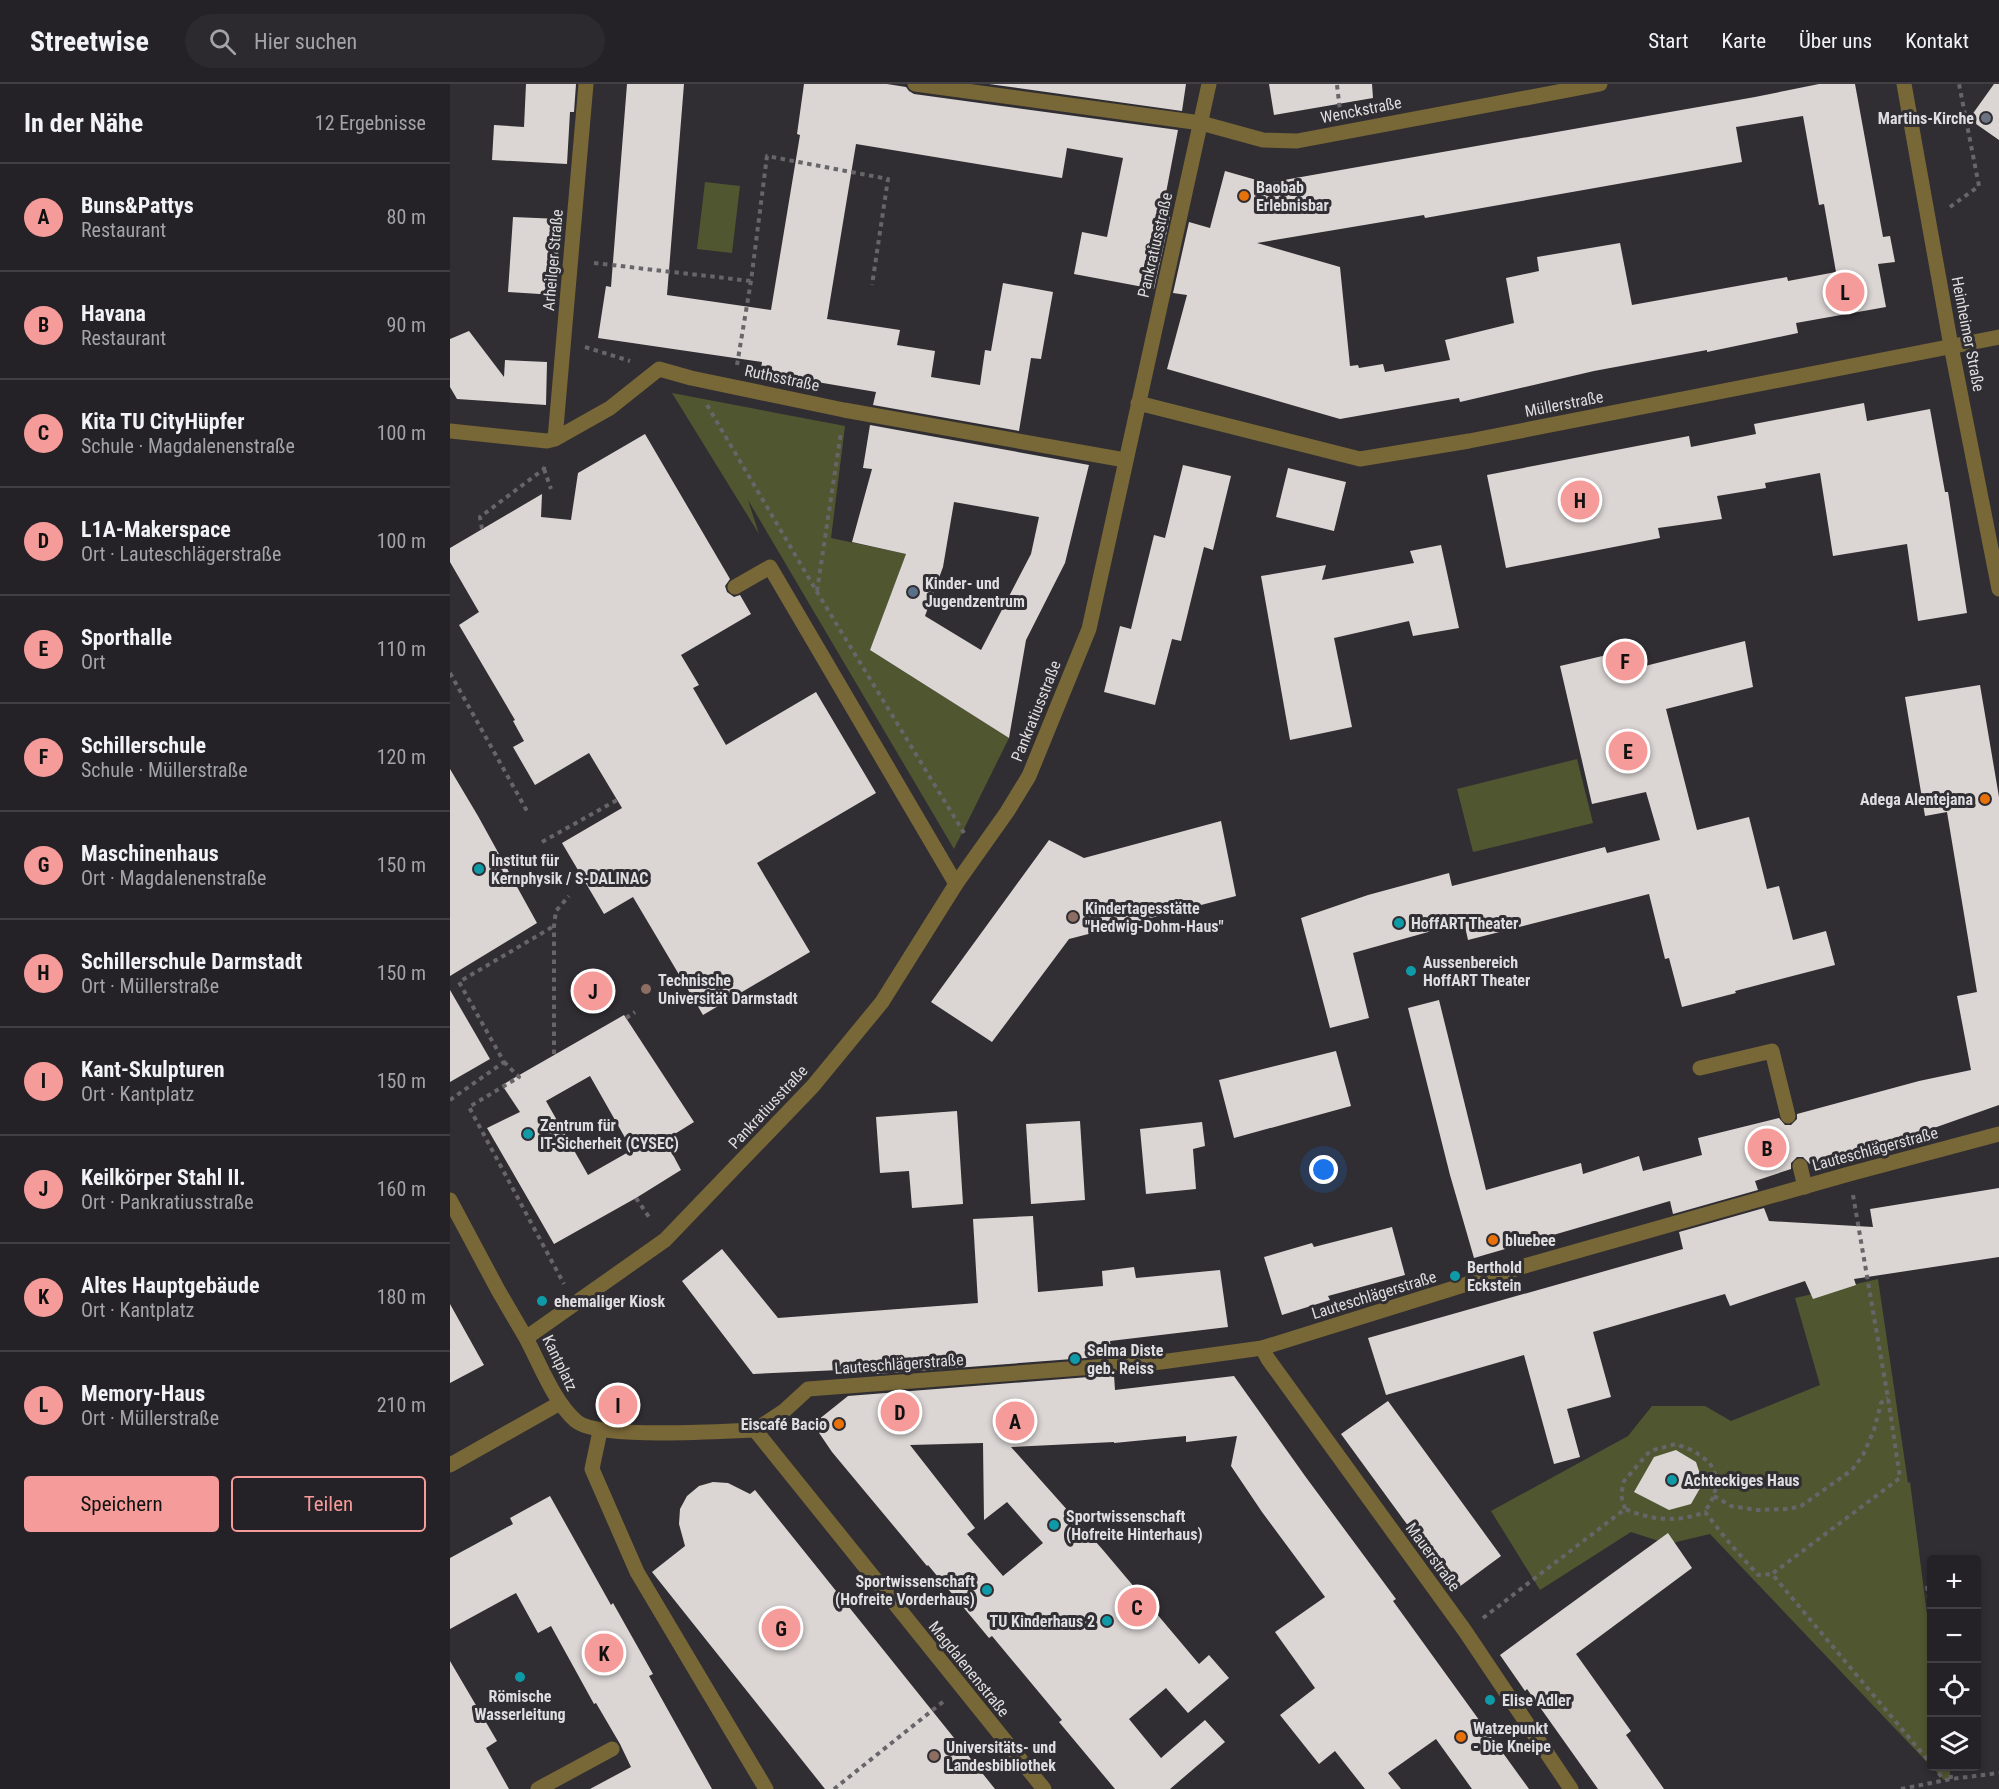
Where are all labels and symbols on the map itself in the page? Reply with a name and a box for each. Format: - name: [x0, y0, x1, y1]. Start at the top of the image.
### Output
- street label: Wenckstraße: [1319, 93, 1403, 127]
- place label: Martins-Kirche: [1878, 109, 1974, 128]
- marker: Martins-Kirche: [1979, 111, 1993, 125]
- place label: Baobab Erlebnisbar: [1256, 178, 1329, 215]
- marker: Baobab Erlebnisbar: [1237, 189, 1251, 203]
- street label: Pankratiusstraße: [1134, 191, 1176, 299]
- street label: Arheilger Straße: [539, 209, 567, 311]
- pin: L: [1826, 270, 1864, 314]
- street label: Heinheimer Straße: [1948, 275, 1988, 393]
- street label: Ruthsstraße: [743, 361, 821, 395]
- street label: Müllerstraße: [1523, 387, 1605, 421]
- pin: H: [1560, 478, 1600, 522]
- place label: Kinder- und Jugendzentrum: [925, 574, 1025, 611]
- marker: Kinder- und Jugendzentrum: [906, 585, 920, 599]
- pin: F: [1606, 638, 1644, 684]
- street label: Pankratiusstraße: [1007, 658, 1065, 764]
- pin: E: [1608, 728, 1648, 774]
- place label: Adega Alentejana: [1860, 790, 1973, 809]
- marker: Adega Alentejana: [1978, 792, 1992, 806]
- place label: Institut für Kernphysik / S-DALINAC: [491, 851, 648, 888]
- marker: Institut für Kernphysik / S-DALINAC: [472, 862, 486, 876]
- place label: Kindertagesstätte "Hedwig-Dohm-Haus": [1085, 899, 1224, 936]
- marker: Kindertagesstätte "Hedwig-Dohm-Haus": [1066, 910, 1080, 924]
- place label: HoffART Theater: [1411, 914, 1518, 933]
- marker: HoffART Theater: [1392, 916, 1406, 930]
- place label: Aussenbereich HoffART Theater: [1423, 953, 1530, 990]
- marker: Aussenbereich HoffART Theater: [1404, 964, 1418, 978]
- pin: J: [574, 968, 612, 1014]
- place label: Technische Universität Darmstadt: [658, 971, 798, 1008]
- marker: Technische Universität Darmstadt: [639, 982, 653, 996]
- street label: Pankratiusstraße: [725, 1061, 811, 1153]
- place label: Zentrum für IT-Sicherheit (CYSEC): [540, 1116, 679, 1153]
- street label: Lauteschlägerstraße: [1810, 1123, 1940, 1175]
- pin: B: [1748, 1126, 1786, 1170]
- marker: Zentrum für IT-Sicherheit (CYSEC): [521, 1127, 535, 1141]
- your location: [1309, 1155, 1338, 1184]
- place label: bluebee: [1505, 1231, 1556, 1250]
- marker: bluebee: [1486, 1233, 1500, 1247]
- place label: Berthold Eckstein: [1467, 1258, 1522, 1295]
- street label: Lauteschlägerstraße: [1309, 1267, 1439, 1323]
- marker: Berthold Eckstein: [1448, 1269, 1462, 1283]
- place label: ehemaliger Kiosk: [554, 1292, 665, 1311]
- marker: ehemaliger Kiosk: [535, 1294, 549, 1308]
- street label: Kantplatz: [538, 1332, 582, 1394]
- place label: Selma Diste geb. Reiss: [1087, 1341, 1164, 1378]
- street label: Lauteschlägerstraße: [834, 1350, 964, 1378]
- marker: Selma Diste geb. Reiss: [1068, 1352, 1082, 1366]
- pin: I: [598, 1382, 638, 1428]
- pin: D: [880, 1390, 920, 1434]
- pin: A: [996, 1398, 1034, 1444]
- place label: Eiscafé Bacio: [741, 1415, 827, 1434]
- marker: Eiscafé Bacio: [832, 1417, 846, 1431]
- place label: Achteckiges Haus: [1684, 1471, 1800, 1490]
- marker: Achteckiges Haus: [1665, 1473, 1679, 1487]
- place label: Sportwissenschaft (Hofreite Hinterhaus): [1066, 1507, 1203, 1544]
- marker: Sportwissenschaft (Hofreite Hinterhaus): [1047, 1518, 1061, 1532]
- street label: Mauerstraße: [1402, 1519, 1464, 1595]
- place label: Sportwissenschaft (Hofreite Vorderhaus): [835, 1572, 975, 1609]
- marker: Sportwissenschaft (Hofreite Vorderhaus): [980, 1583, 994, 1597]
- pin: C: [1118, 1584, 1156, 1630]
- pin: G: [762, 1606, 800, 1650]
- place label: TU Kinderhaus 2: [990, 1612, 1095, 1631]
- marker: TU Kinderhaus 2: [1100, 1614, 1114, 1628]
- street label: Magdalenenstraße: [925, 1617, 1013, 1721]
- pin: K: [584, 1630, 624, 1676]
- marker: Römische Wasserleitung: [513, 1670, 527, 1684]
- place label: Römische Wasserleitung: [474, 1687, 566, 1724]
- place label: Elise Adler: [1502, 1691, 1571, 1710]
- marker: Elise Adler: [1483, 1693, 1497, 1707]
- place label: Watzepunkt - Die Kneipe: [1473, 1719, 1551, 1756]
- marker: Watzepunkt - Die Kneipe: [1454, 1730, 1468, 1744]
- place label: Universitäts- und Landesbibliothek: [946, 1738, 1056, 1775]
- marker: Universitäts- und Landesbibliothek: [927, 1749, 941, 1763]

